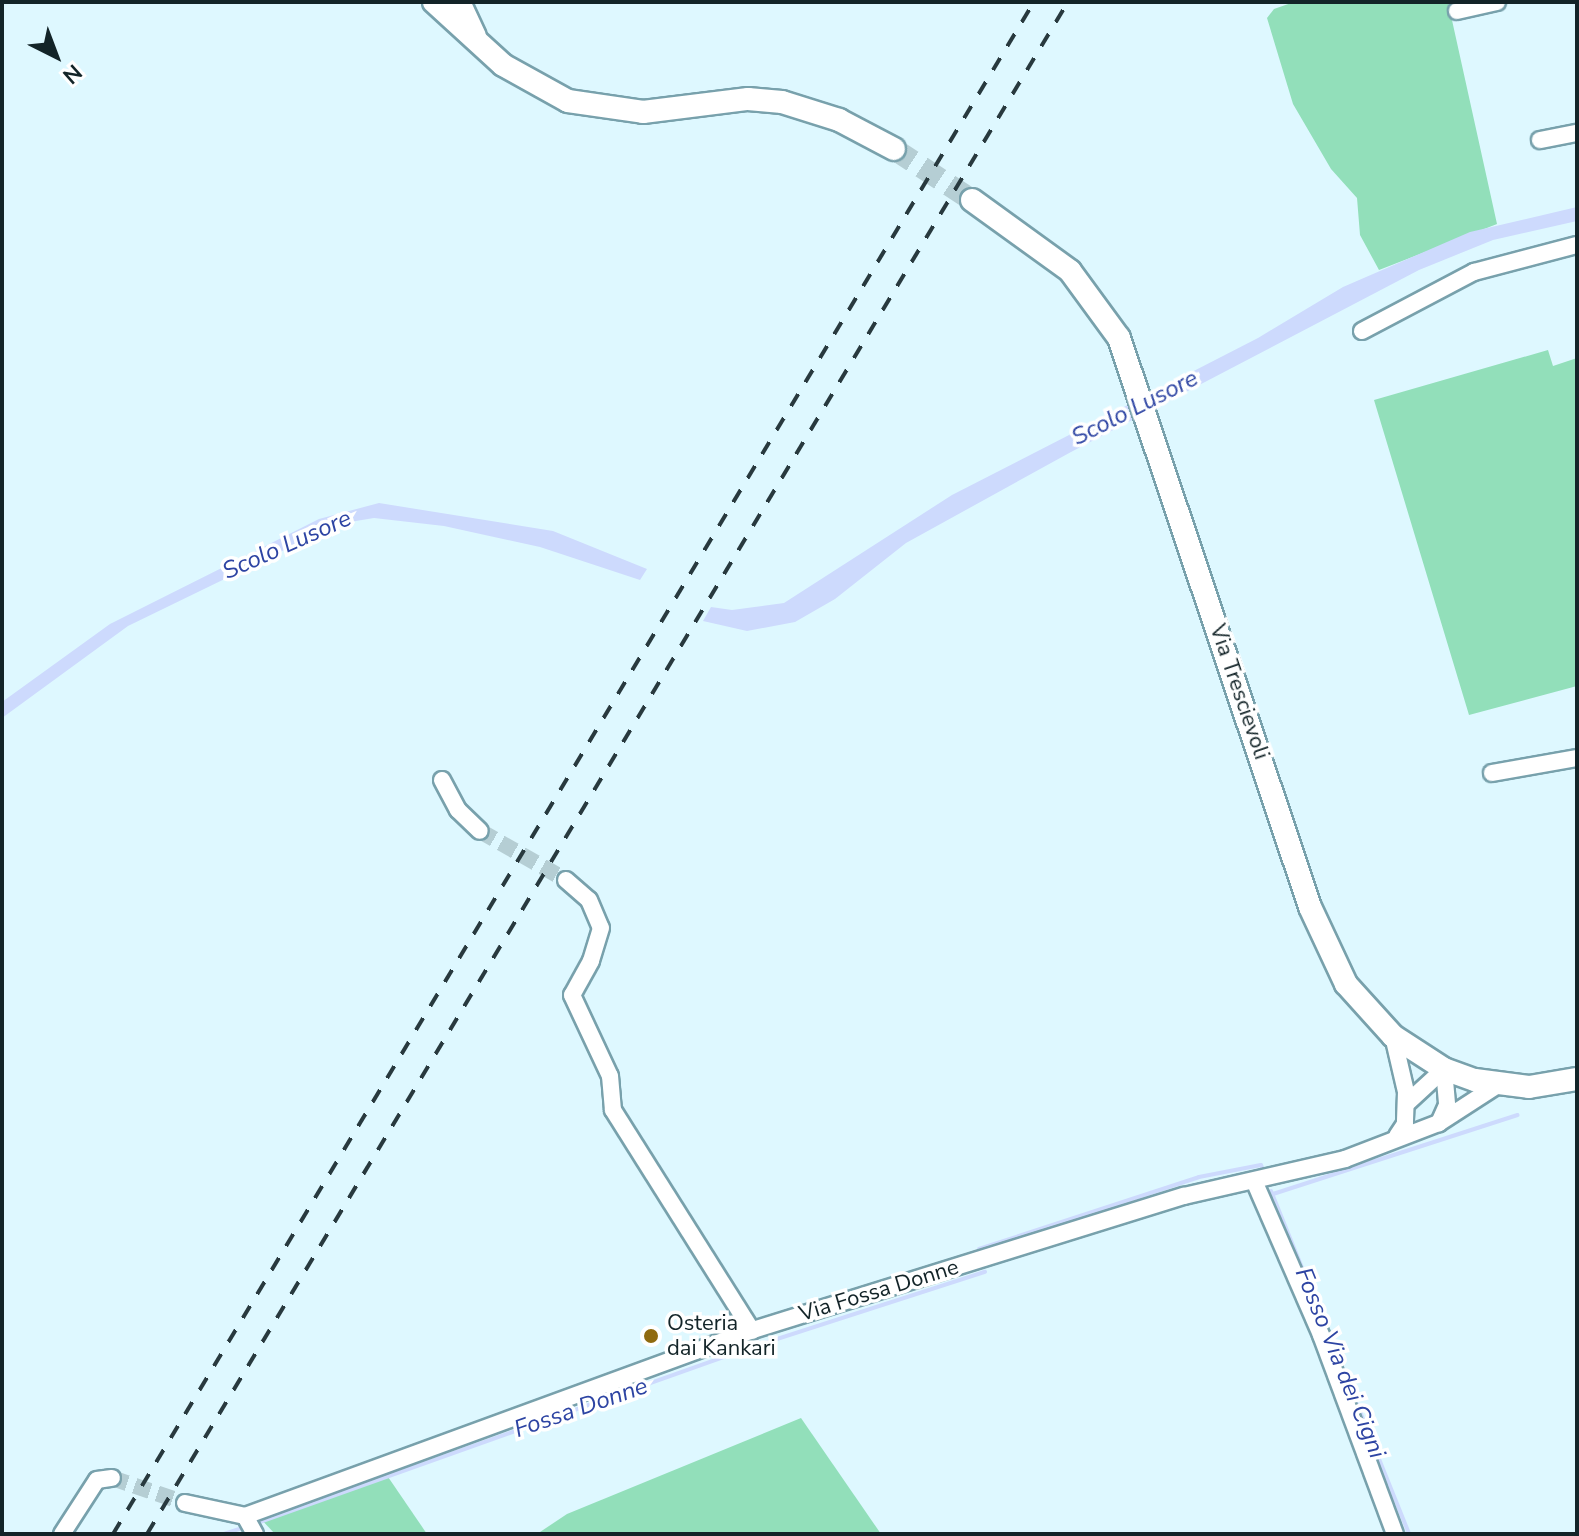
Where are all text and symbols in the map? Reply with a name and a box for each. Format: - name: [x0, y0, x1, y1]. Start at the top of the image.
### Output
- north arrow: [16, 16, 96, 96]
- text: N: [56, 57, 88, 90]
- water label: Scolo Lusore: [1067, 364, 1203, 452]
- water label: Scolo Lusore: [218, 504, 356, 586]
- street label: Via Trescievoli: [1204, 621, 1274, 763]
- street label: Via Fossa Donne: [796, 1254, 962, 1328]
- water label: Fosso Via dei Cigni: [1289, 1263, 1391, 1463]
- place label: Osteria dai Kankari: [667, 1310, 776, 1362]
- marker: Osteria dai Kankari: [642, 1327, 660, 1345]
- water label: Fossa Donne: [511, 1372, 651, 1444]

